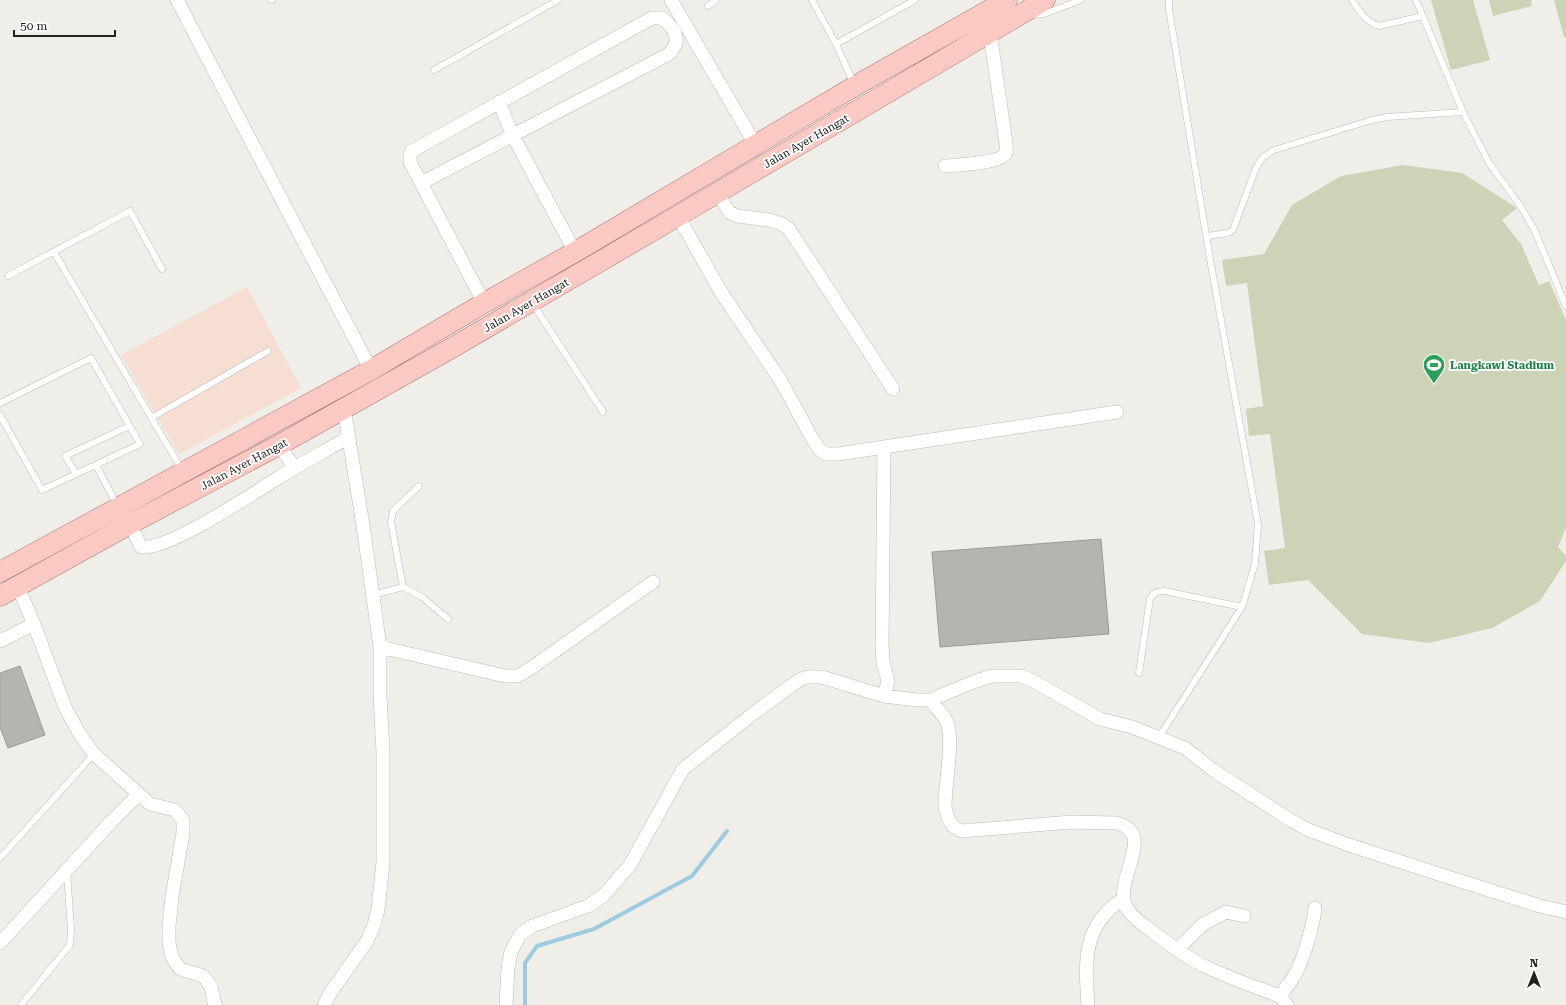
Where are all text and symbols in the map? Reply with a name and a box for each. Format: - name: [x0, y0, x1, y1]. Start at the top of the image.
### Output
- scale bar: [14, 12, 115, 38]
- text: 50 m: [20, 19, 47, 33]
- street label: Jalan Ayer Hangat: [761, 112, 851, 171]
- street label: Jalan Ayer Hangat: [481, 276, 571, 335]
- sports icon: Langkawi Stadium: [1421, 352, 1447, 385]
- place label: Langkawi Stadium: [1450, 359, 1554, 372]
- street label: Jalan Ayer Hangat: [199, 436, 290, 493]
- north arrow: [1514, 953, 1554, 993]
- text: N: [1530, 957, 1539, 970]

